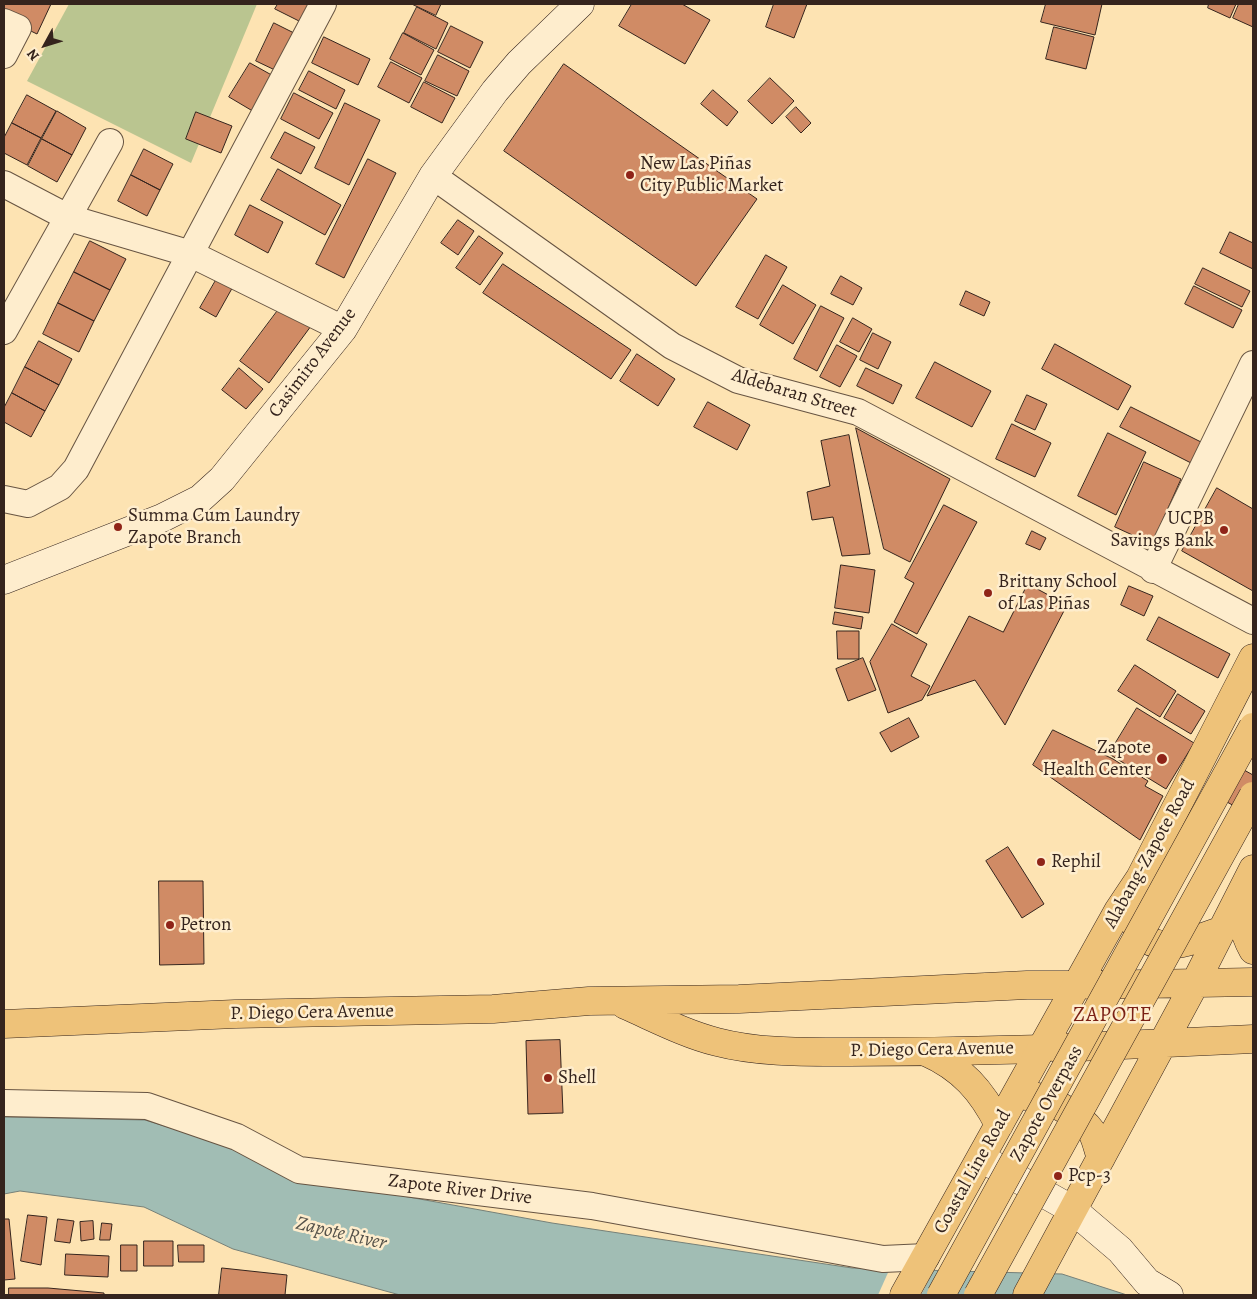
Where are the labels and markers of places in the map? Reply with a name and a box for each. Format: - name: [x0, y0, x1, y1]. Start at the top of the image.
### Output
- place label: New Las Piñas City Public Market: [640, 153, 783, 197]
- marker: New Las Piñas City Public Market: [624, 169, 636, 181]
- place label: Summa Cum Laundry Zapote Branch: [128, 505, 300, 549]
- place label: UCPB Savings Bank: [1111, 508, 1214, 552]
- marker: Summa Cum Laundry Zapote Branch: [112, 521, 124, 533]
- marker: UCPB Savings Bank: [1218, 524, 1230, 536]
- place label: Brittany School of Las Piñas: [998, 571, 1117, 615]
- marker: Brittany School of Las Piñas: [982, 587, 994, 599]
- place label: Zapote Health Center: [1042, 737, 1151, 781]
- marker: Zapote Health Center: [1155, 752, 1169, 766]
- place label: Rephil: [1051, 851, 1101, 873]
- marker: Rephil: [1035, 856, 1047, 868]
- place label: Petron: [180, 914, 231, 936]
- marker: Petron: [164, 919, 176, 931]
- place label: Shell: [558, 1067, 596, 1089]
- marker: Shell: [542, 1072, 554, 1084]
- place label: Pcp-3: [1068, 1165, 1111, 1187]
- marker: Pcp-3: [1052, 1170, 1064, 1182]

